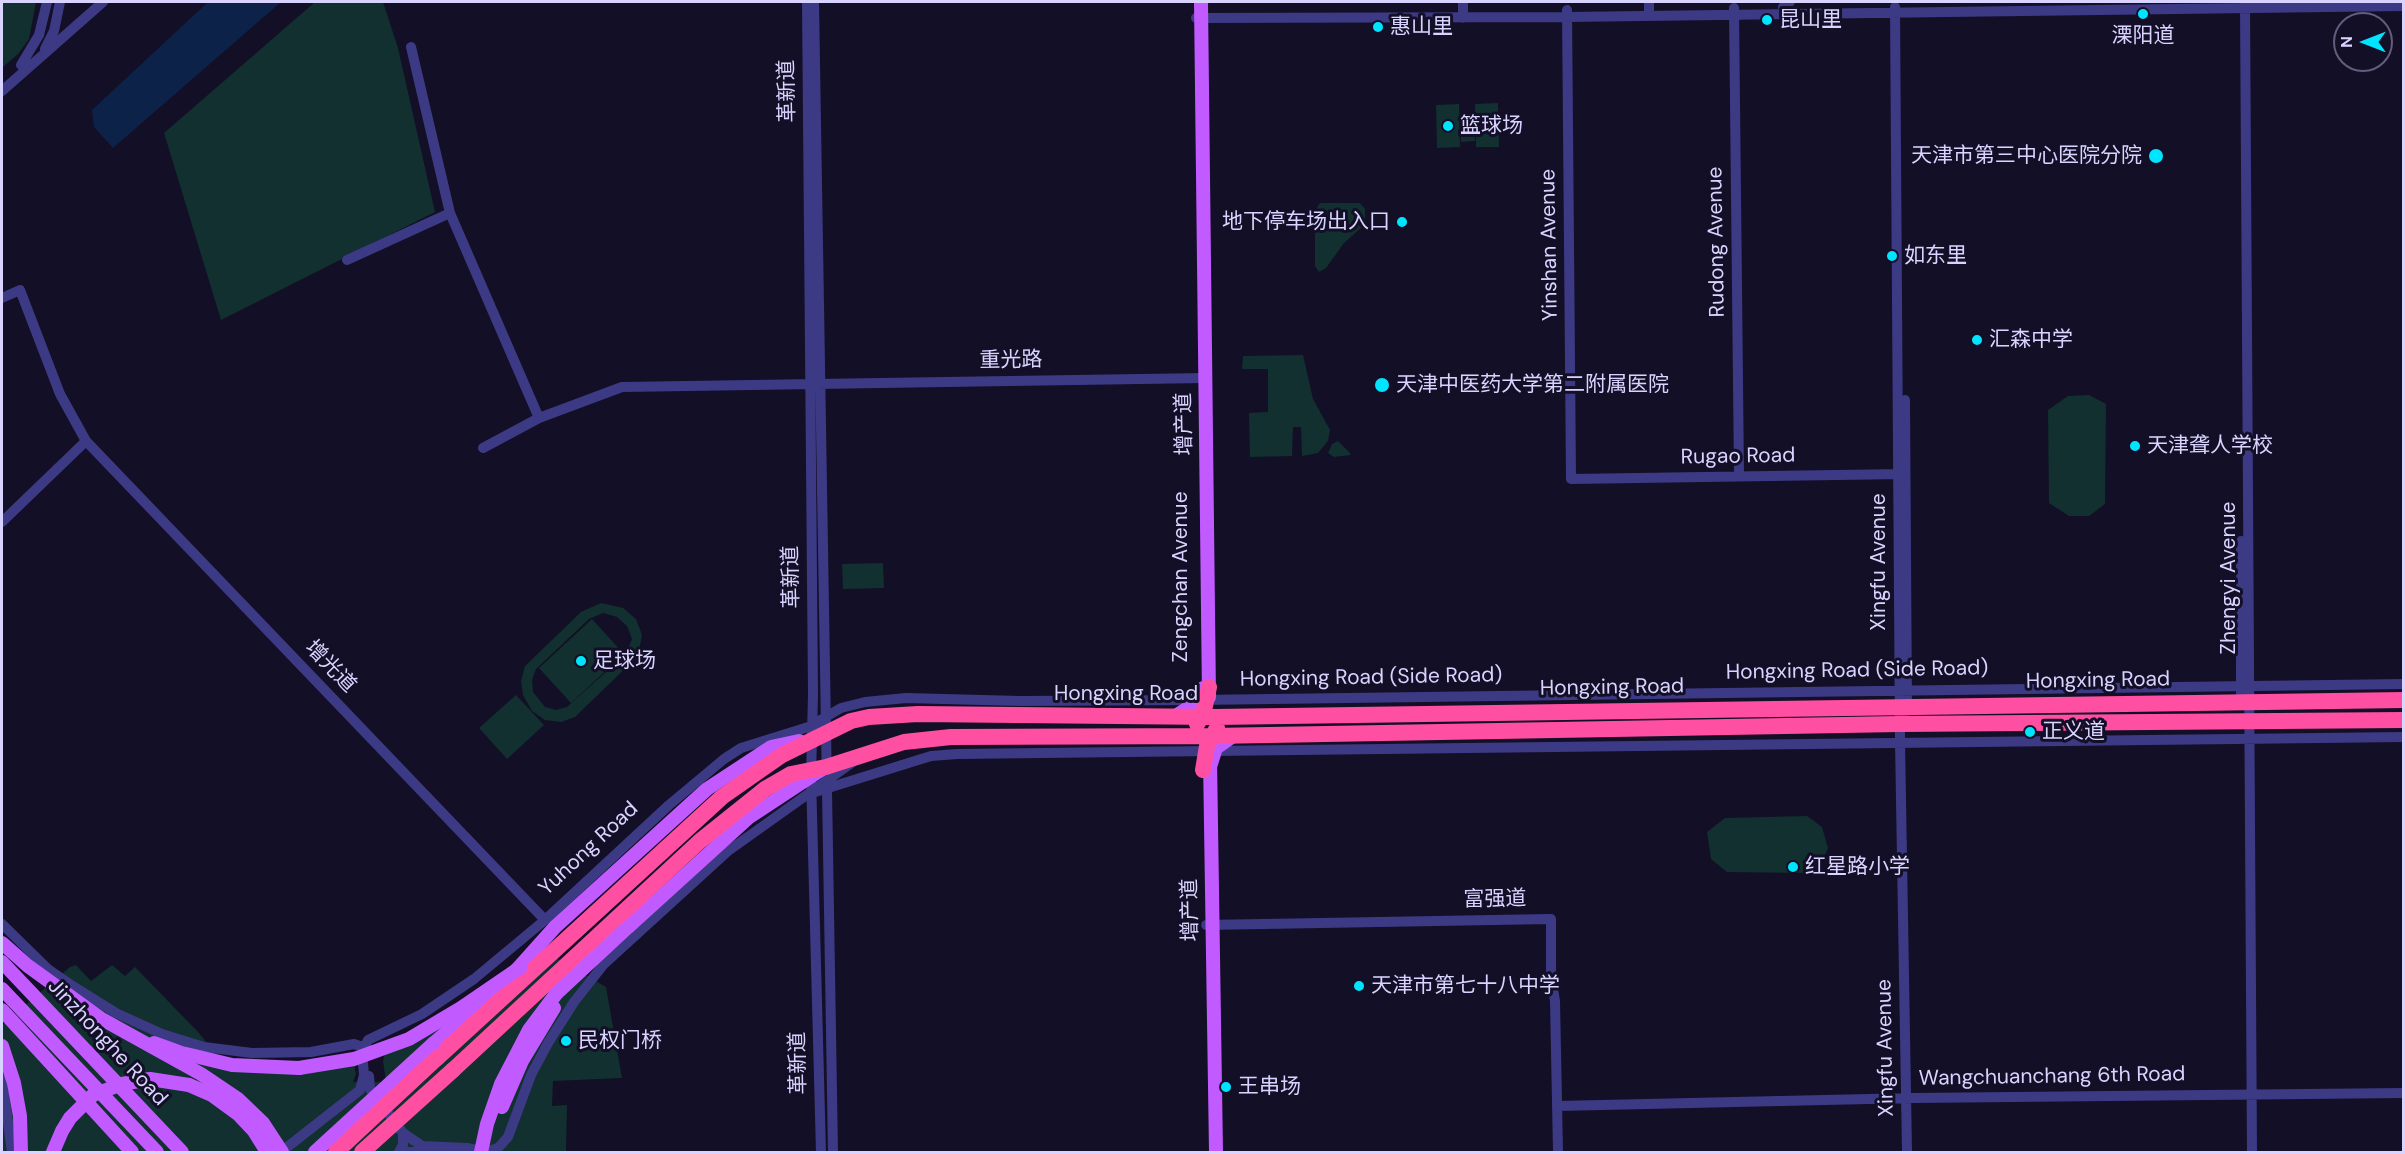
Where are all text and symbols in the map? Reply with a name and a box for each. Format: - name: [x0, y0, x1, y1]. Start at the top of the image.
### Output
- place label: 昆山里: [1779, 7, 1842, 33]
- marker: 溧阳道: [2136, 7, 2150, 21]
- north arrow: [2333, 12, 2393, 72]
- marker: 昆山里: [1760, 13, 1774, 27]
- place label: 惠山里: [1390, 14, 1453, 40]
- marker: 惠山里: [1371, 20, 1385, 34]
- place label: 溧阳道: [2112, 23, 2174, 49]
- text: N: [2336, 36, 2357, 48]
- street label: 革新道: [775, 59, 801, 123]
- place label: 篮球场: [1460, 113, 1523, 139]
- marker: 篮球场: [1441, 119, 1455, 133]
- place label: 天津市第三中心医院分院: [1911, 143, 2142, 169]
- marker: 天津市第三中心医院分院: [2147, 147, 2165, 165]
- street label: Rudong Avenue: [1703, 166, 1731, 318]
- street label: Yinshan Avenue: [1536, 169, 1564, 321]
- place label: 地下停车场出入口: [1222, 209, 1390, 235]
- marker: 地下停车场出入口: [1395, 215, 1409, 229]
- place label: 如东里: [1904, 243, 1967, 269]
- marker: 如东里: [1885, 249, 1899, 263]
- place label: 汇森中学: [1989, 327, 2073, 353]
- marker: 汇森中学: [1970, 333, 1984, 347]
- street label: 重光路: [979, 348, 1043, 374]
- place label: 天津中医药大学第二附属医院: [1396, 372, 1669, 398]
- marker: 天津中医药大学第二附属医院: [1373, 376, 1391, 394]
- street label: 增产道: [1172, 392, 1198, 456]
- place label: 天津聋人学校: [2147, 433, 2273, 459]
- marker: 天津聋人学校: [2128, 439, 2142, 453]
- street label: Rugao Road: [1681, 443, 1795, 471]
- street label: Zengchan Avenue: [1168, 491, 1194, 663]
- street label: Xingfu Avenue: [1866, 493, 1892, 631]
- street label: Zhengyi Avenue: [2216, 502, 2242, 654]
- street label: 革新道: [779, 545, 805, 609]
- street label: 增光道: [299, 636, 361, 698]
- place label: 足球场: [593, 648, 656, 674]
- marker: 足球场: [574, 654, 588, 668]
- street label: Hongxing Road (Side Road): [1726, 656, 1988, 686]
- street label: Hongxing Road (Side Road): [1240, 663, 1502, 693]
- street label: Hongxing Road: [2026, 667, 2170, 695]
- street label: Hongxing Road: [1540, 674, 1684, 702]
- street label: Hongxing Road: [1054, 681, 1198, 707]
- place label: 正义道: [2042, 719, 2105, 745]
- marker: 正义道: [2023, 725, 2037, 739]
- street label: Yuhong Road: [534, 797, 644, 901]
- place label: 红星路小学: [1805, 854, 1910, 880]
- marker: 红星路小学: [1786, 860, 1800, 874]
- street label: 增产道: [1178, 878, 1204, 942]
- street label: 富强道: [1463, 887, 1527, 913]
- place label: 天津市第七十八中学: [1371, 973, 1560, 999]
- street label: Jinzhonghe Road: [42, 974, 172, 1112]
- marker: 天津市第七十八中学: [1352, 979, 1366, 993]
- street label: Xingfu Avenue: [1872, 979, 1900, 1117]
- place label: 民权门桥: [578, 1028, 662, 1054]
- street label: 革新道: [786, 1031, 812, 1095]
- marker: 民权门桥: [559, 1034, 573, 1048]
- street label: Wangchuanchang 6th Road: [1919, 1062, 2185, 1092]
- place label: 王串场: [1238, 1074, 1301, 1100]
- marker: 王串场: [1219, 1080, 1233, 1094]

